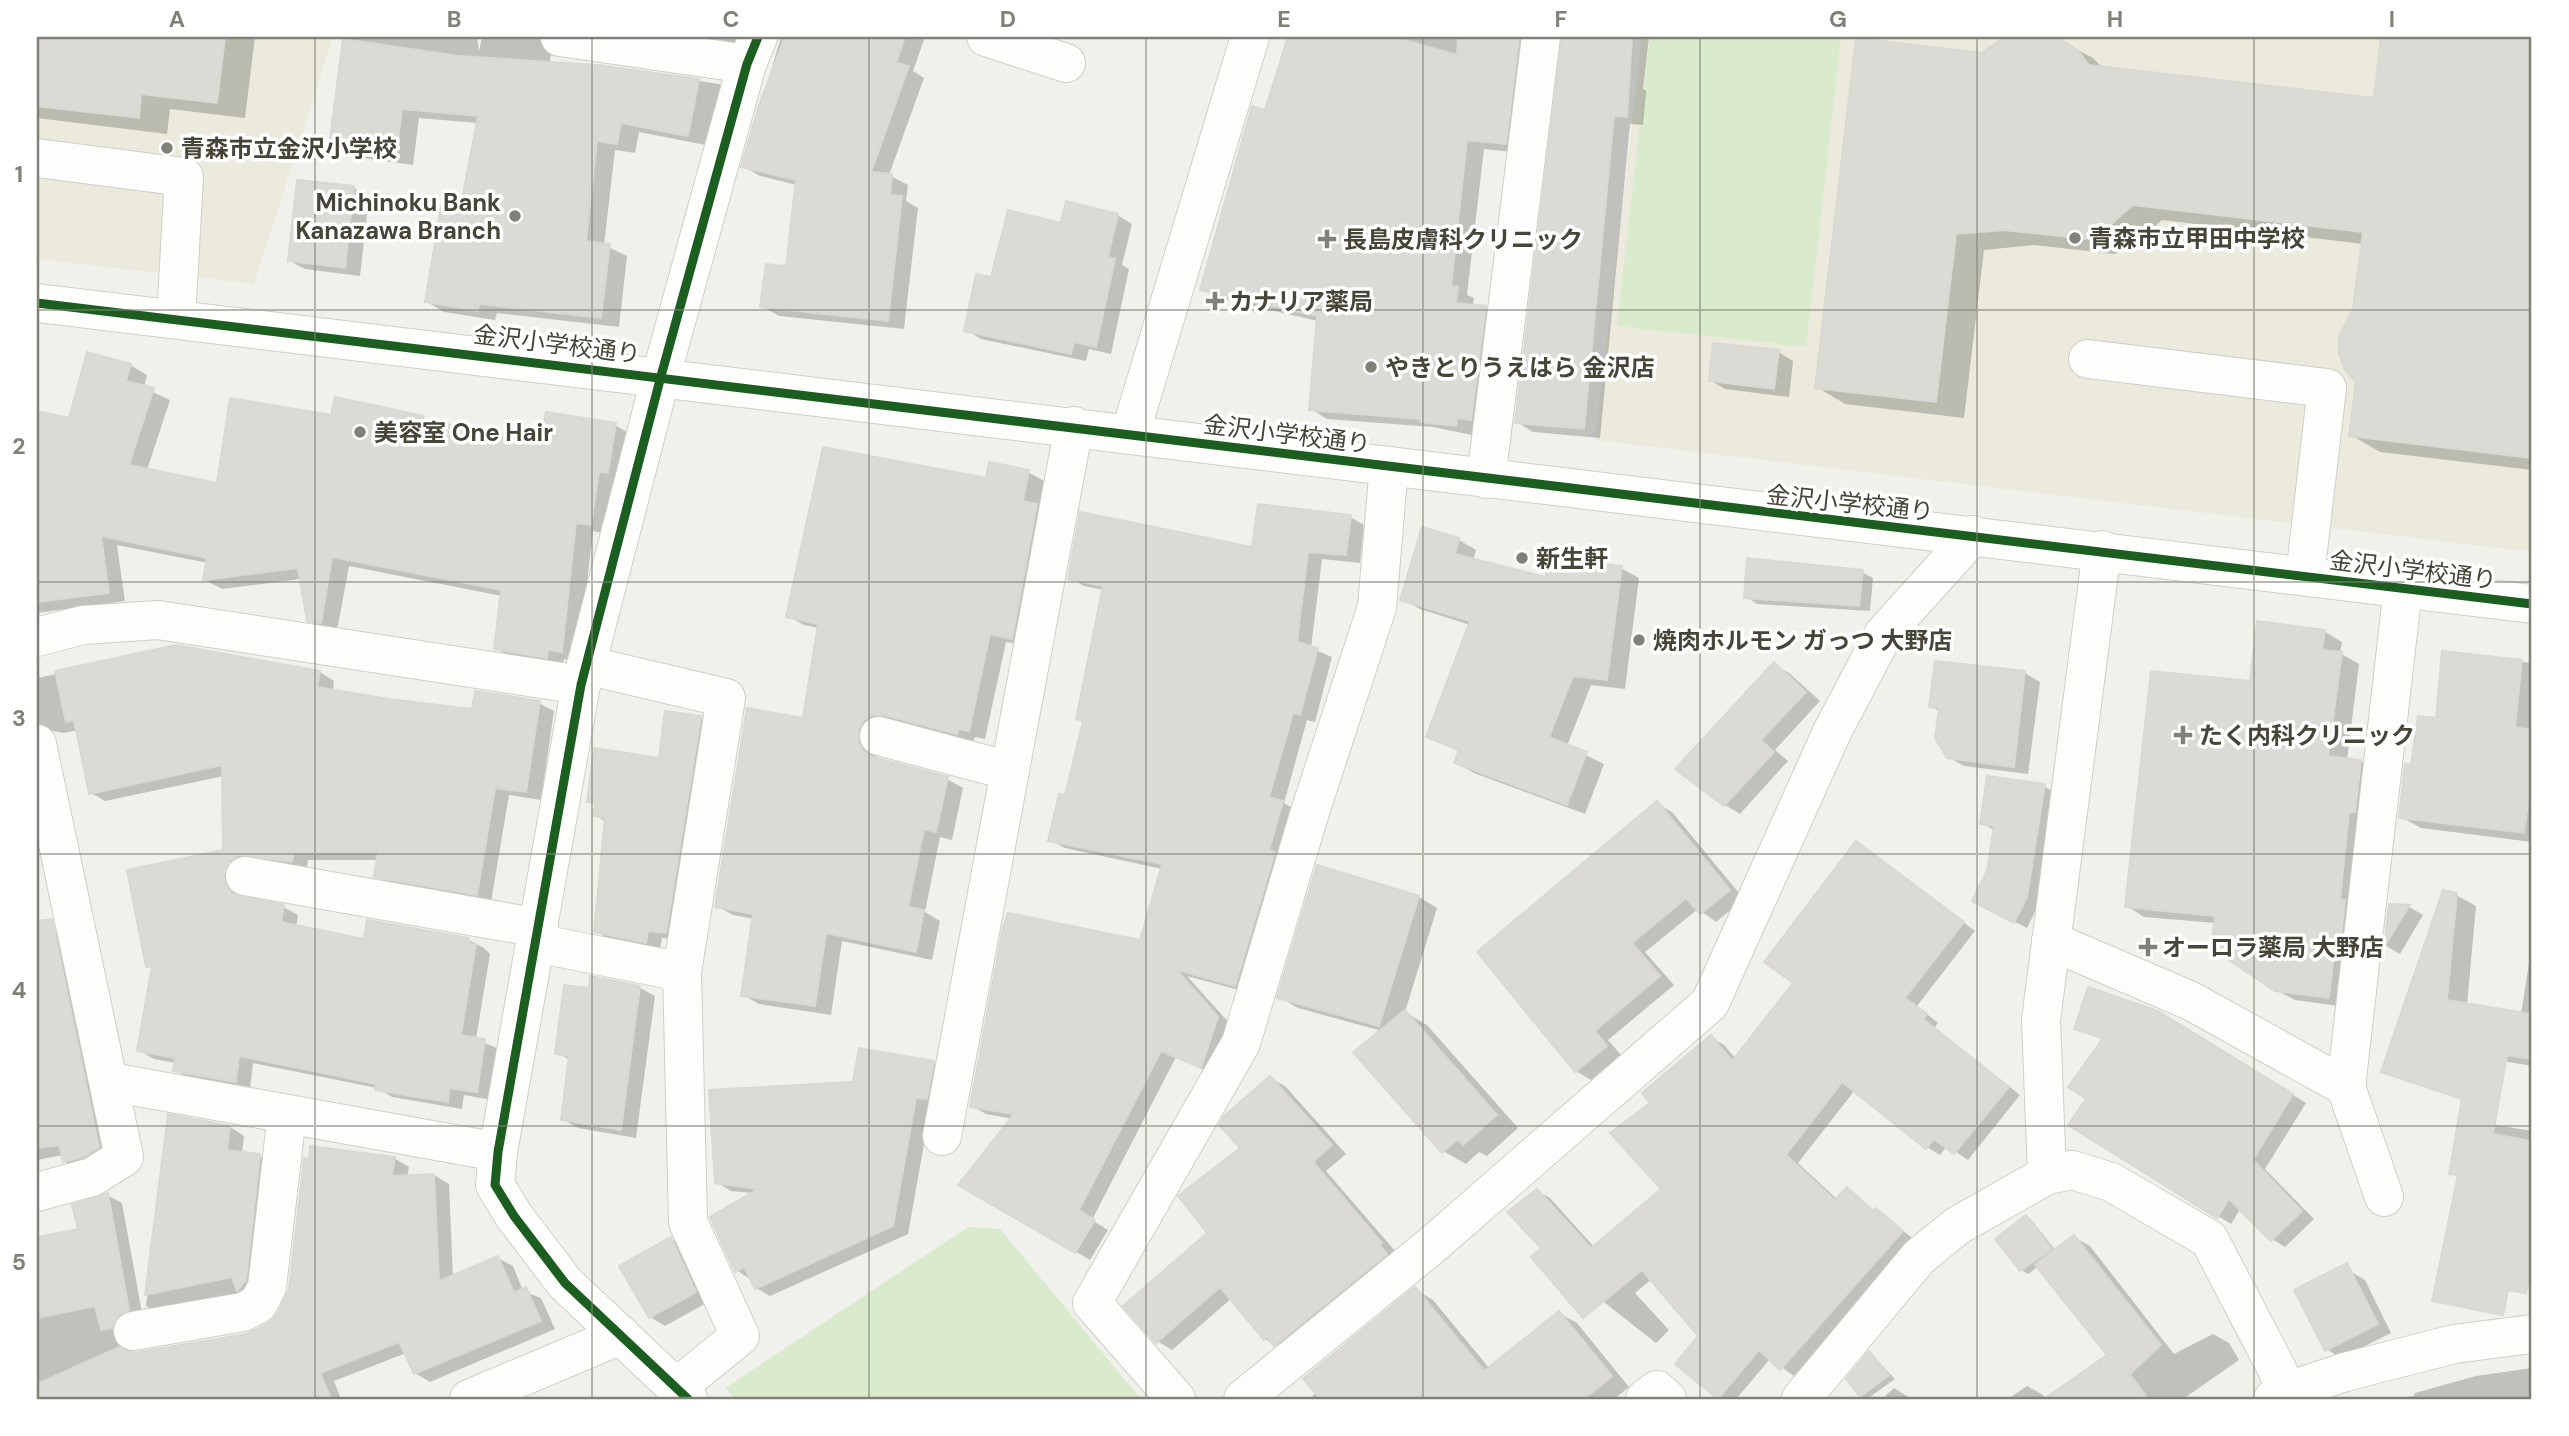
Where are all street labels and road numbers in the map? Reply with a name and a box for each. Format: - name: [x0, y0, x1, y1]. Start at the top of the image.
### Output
- street label: 金沢小学校通り: [472, 318, 642, 370]
- street label: 金沢小学校通り: [1202, 408, 1372, 460]
- street label: 金沢小学校通り: [1765, 479, 1935, 527]
- street label: 金沢小学校通り: [2328, 544, 2498, 596]

